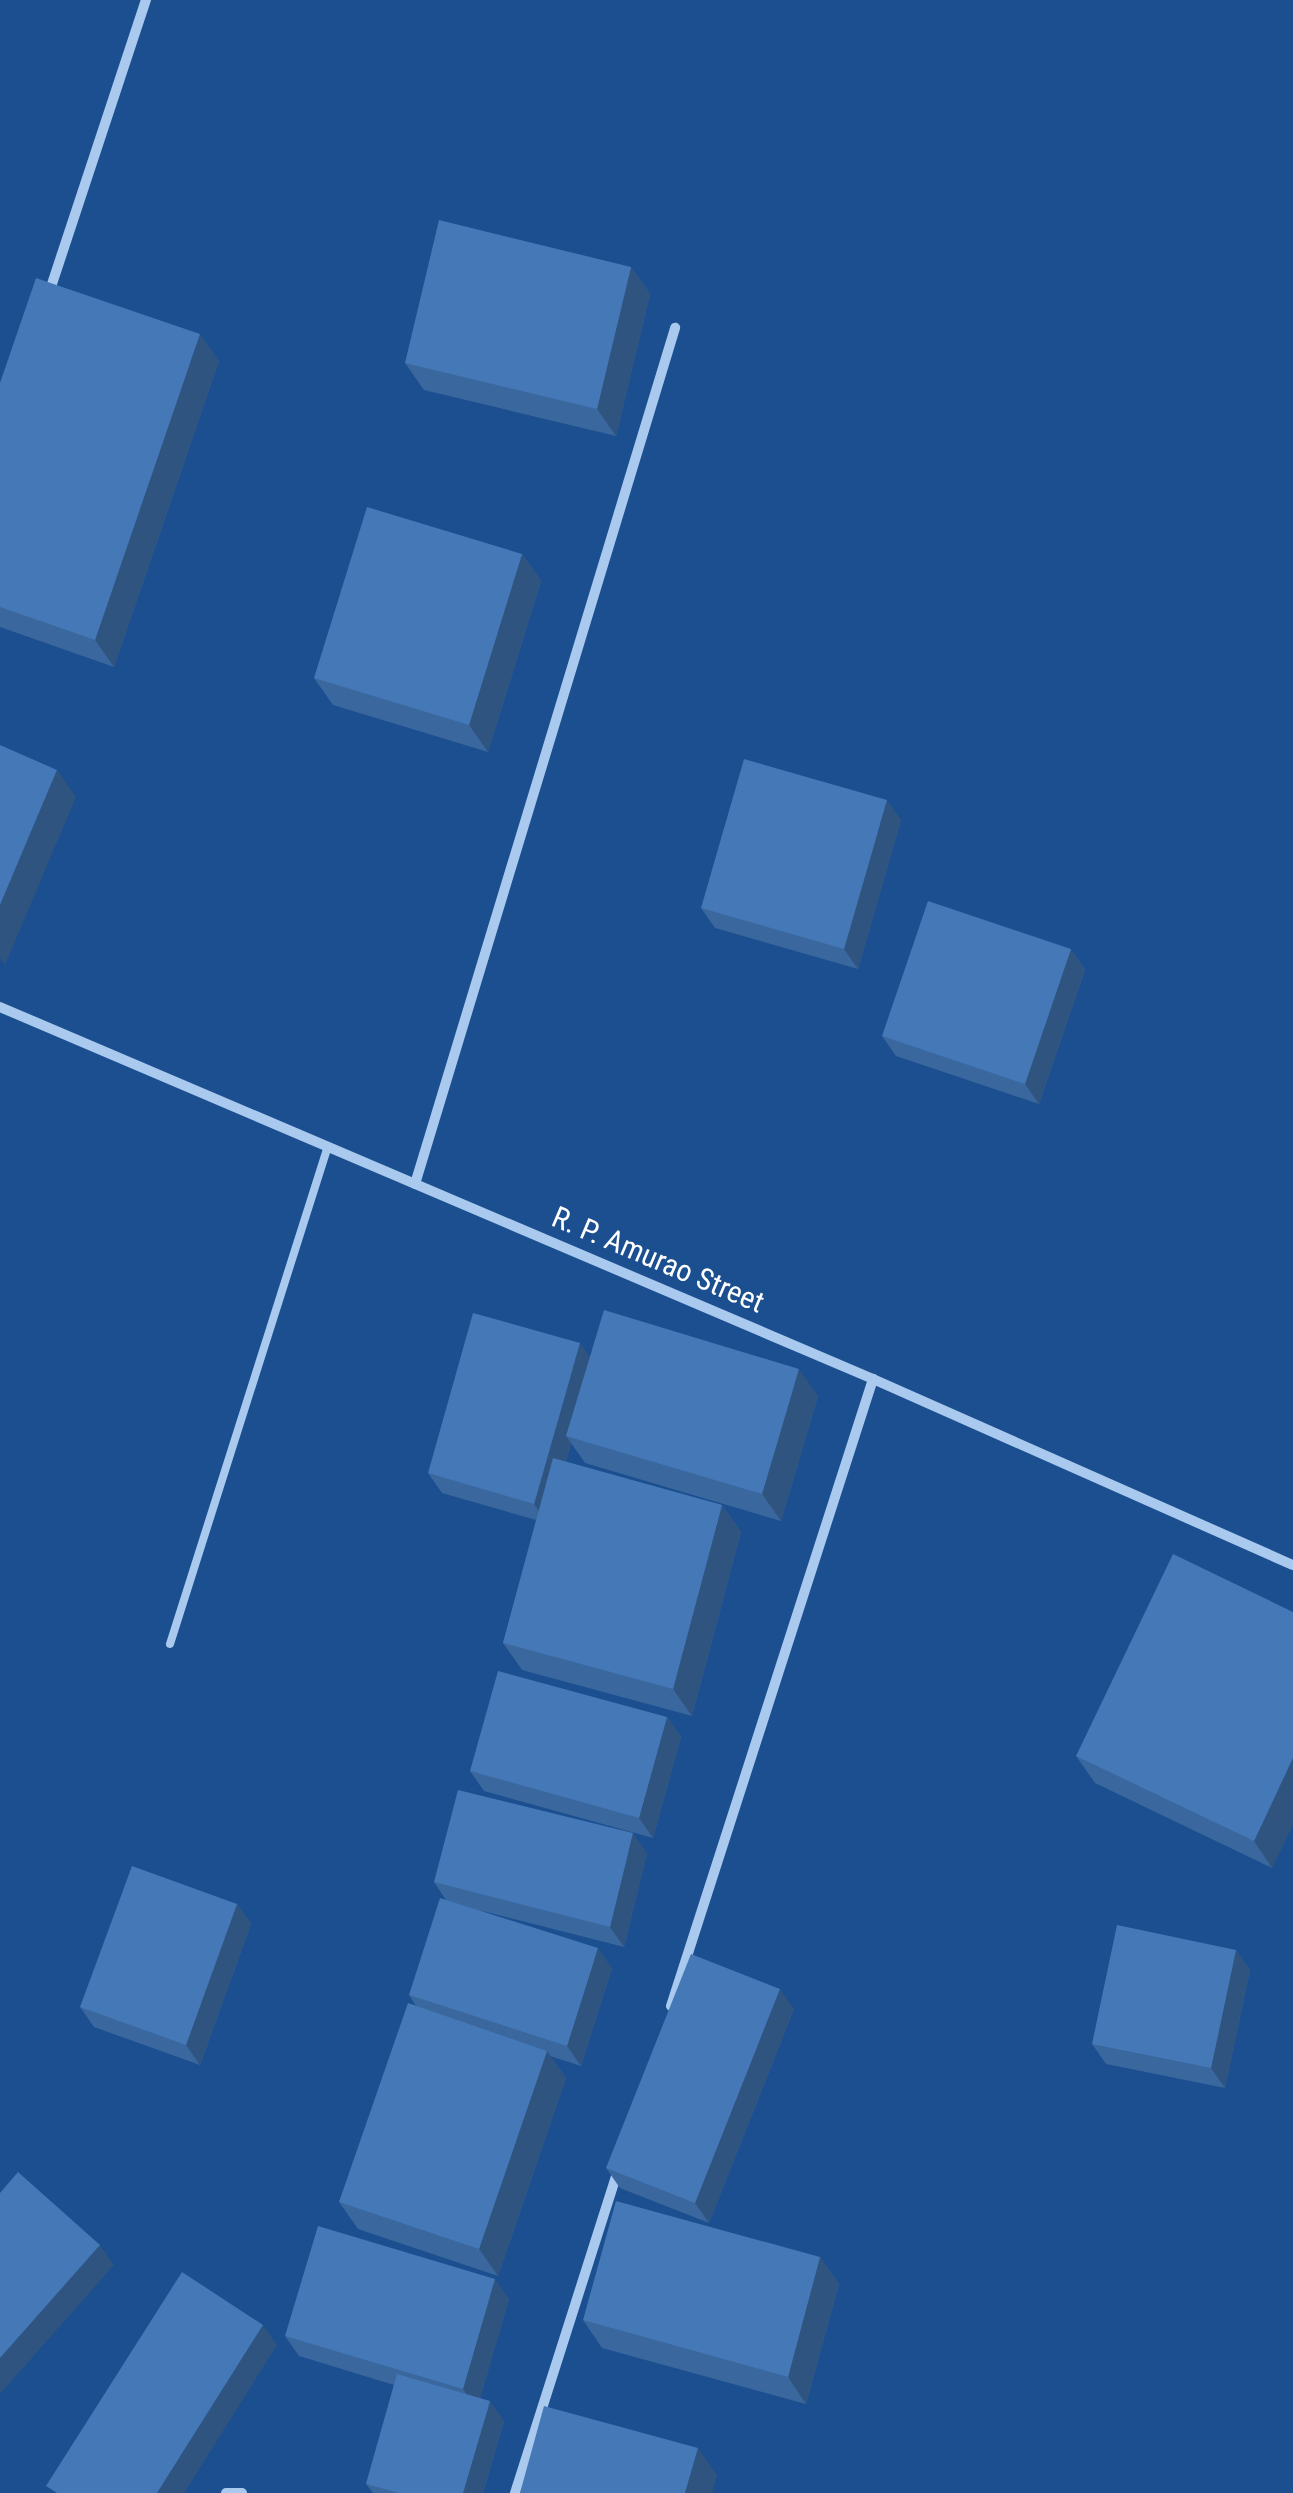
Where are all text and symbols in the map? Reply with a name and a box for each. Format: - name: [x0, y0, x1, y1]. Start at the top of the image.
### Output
- street label: R. P. Amurao Street: [547, 1199, 769, 1321]

